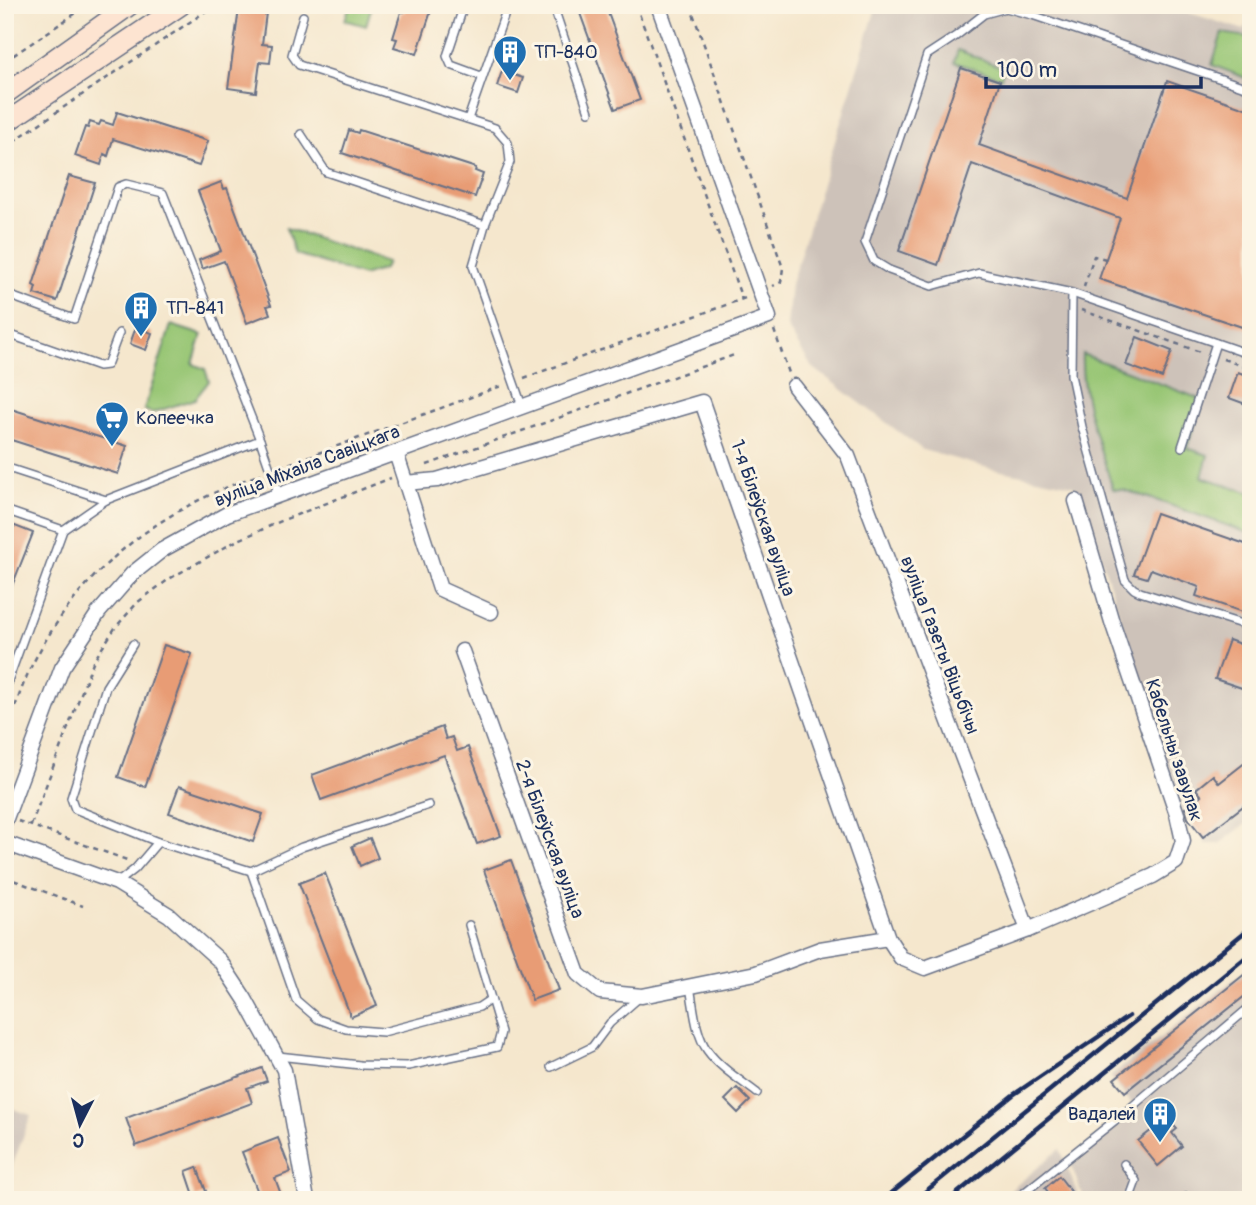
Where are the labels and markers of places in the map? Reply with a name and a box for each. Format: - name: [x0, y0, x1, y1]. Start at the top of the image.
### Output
- building icon: ТП-840: [491, 33, 529, 82]
- place label: ТП-840: [534, 40, 598, 64]
- building icon: ТП-841: [122, 289, 160, 338]
- place label: ТП-841: [166, 296, 224, 320]
- supermarket icon: Копеечка: [93, 399, 131, 448]
- place label: Копеечка: [136, 406, 214, 430]
- building icon: Вадалей: [1141, 1095, 1179, 1144]
- place label: Вадалей: [1068, 1102, 1136, 1126]

